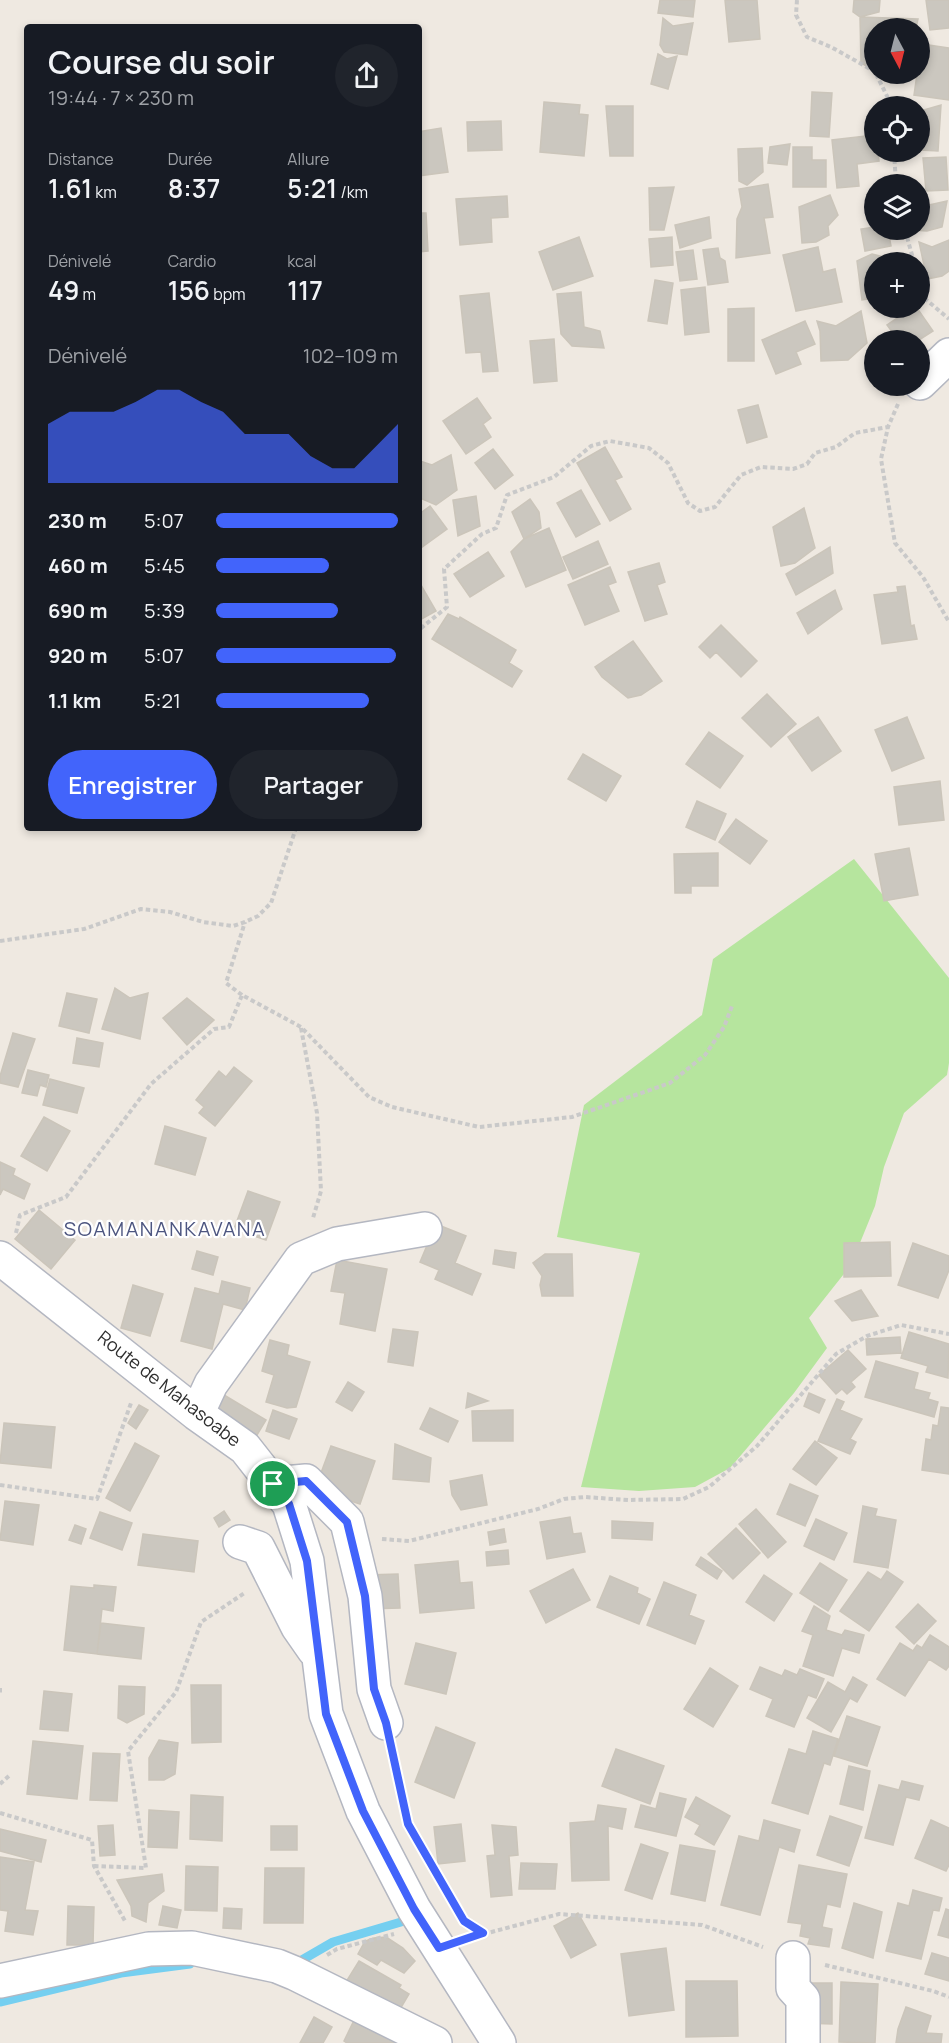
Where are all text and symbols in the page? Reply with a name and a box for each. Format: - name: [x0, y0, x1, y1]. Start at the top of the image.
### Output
- north arrow: [864, 18, 930, 84]
- map controls: [864, 18, 930, 396]
- text: Course du soir: [48, 39, 275, 84]
- button: share: [335, 44, 398, 107]
- text: 19:44 · 7 × 230 m: [48, 84, 194, 111]
- button: locate: [864, 96, 930, 162]
- text: Distance: [48, 148, 114, 170]
- text: Durée: [168, 148, 212, 170]
- text: Allure: [287, 148, 329, 170]
- text: 1.61: [48, 170, 92, 206]
- text: 8:37: [168, 170, 220, 206]
- text: 5:21: [287, 170, 337, 206]
- button: layers: [864, 174, 930, 240]
- text: km: [92, 181, 117, 203]
- text: /km: [337, 181, 368, 203]
- text: Dénivelé: [48, 250, 111, 272]
- text: Cardio: [168, 250, 216, 272]
- text: kcal: [287, 250, 317, 272]
- button: +: [864, 252, 930, 318]
- text: 49: [48, 272, 79, 308]
- text: 156: [168, 272, 210, 308]
- text: 117: [287, 272, 323, 308]
- text: m: [79, 283, 96, 305]
- text: bpm: [210, 283, 246, 305]
- button: −: [864, 330, 930, 396]
- text: Dénivelé: [48, 342, 127, 369]
- text: 102–109 m: [303, 342, 398, 369]
- text: 230 m: [48, 507, 107, 534]
- text: 5:07: [144, 507, 184, 534]
- text: 460 m: [48, 552, 108, 579]
- text: 5:45: [144, 552, 185, 579]
- text: 690 m: [48, 597, 108, 624]
- text: 5:39: [144, 597, 185, 624]
- text: 920 m: [48, 642, 107, 669]
- text: 5:07: [144, 642, 184, 669]
- text: 1.1 km: [48, 687, 101, 714]
- text: 5:21: [144, 687, 181, 714]
- button: Enregistrer: [48, 750, 217, 819]
- button: Partager: [229, 750, 398, 819]
- district label: SOAMANANKAVANA: [64, 1215, 266, 1242]
- street label: Route de Mahasoabe: [93, 1325, 246, 1452]
- pin: [247, 1458, 298, 1509]
- icon: arrive: [256, 1467, 289, 1500]

